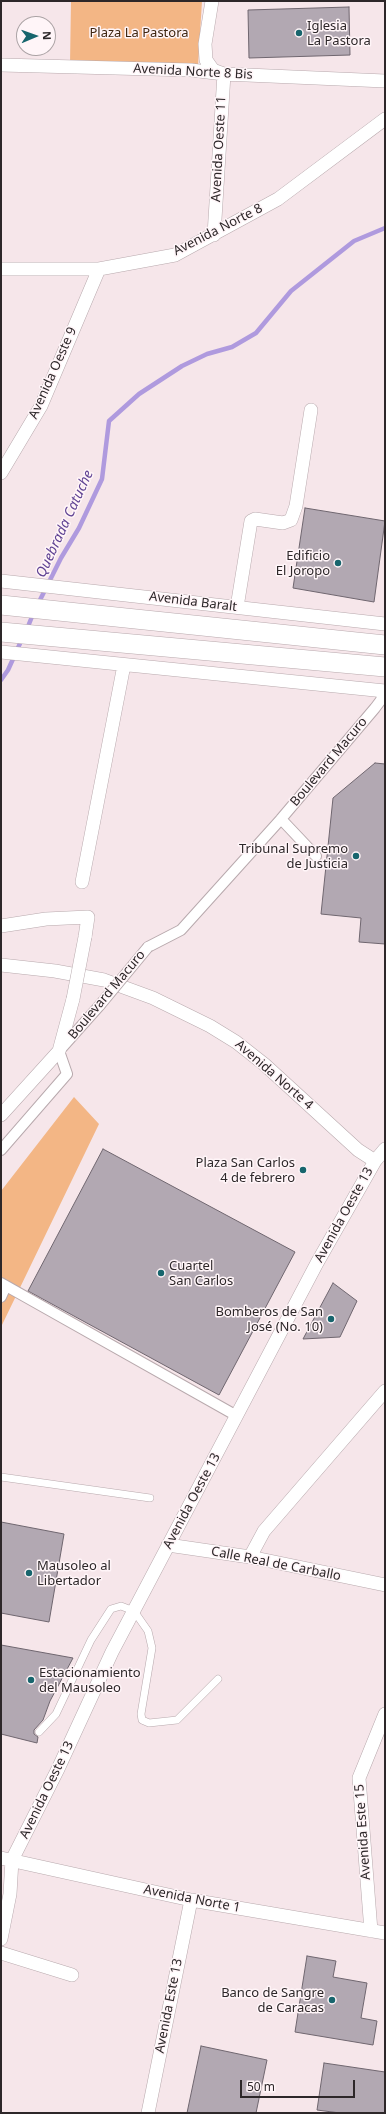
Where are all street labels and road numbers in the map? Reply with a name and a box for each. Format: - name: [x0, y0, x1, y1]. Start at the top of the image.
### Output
- street label: Avenida Norte 8 Bis: [133, 61, 253, 83]
- street label: Avenida Oeste 11: [208, 96, 230, 202]
- street label: Avenida Norte 8: [171, 201, 265, 259]
- street label: Avenida Oeste 9: [26, 325, 80, 421]
- street label: Avenida Baralt: [148, 589, 238, 615]
- street label: Boulevard Macuro: [287, 714, 371, 810]
- street label: Boulevard Macuro: [65, 947, 149, 1043]
- street label: Avenida Norte 4: [232, 1037, 316, 1113]
- street label: Avenida Oeste 13: [311, 1165, 377, 1265]
- street label: Avenida Oeste 13: [160, 1450, 224, 1552]
- street label: Calle Real de Carballo: [210, 1544, 342, 1584]
- street label: Avenida Oeste 13: [17, 1739, 77, 1841]
- street label: Avenida Este 15: [352, 1784, 374, 1880]
- street label: Avenida Norte 1: [142, 1882, 242, 1916]
- street label: Avenida Este 13: [152, 1957, 186, 2055]

